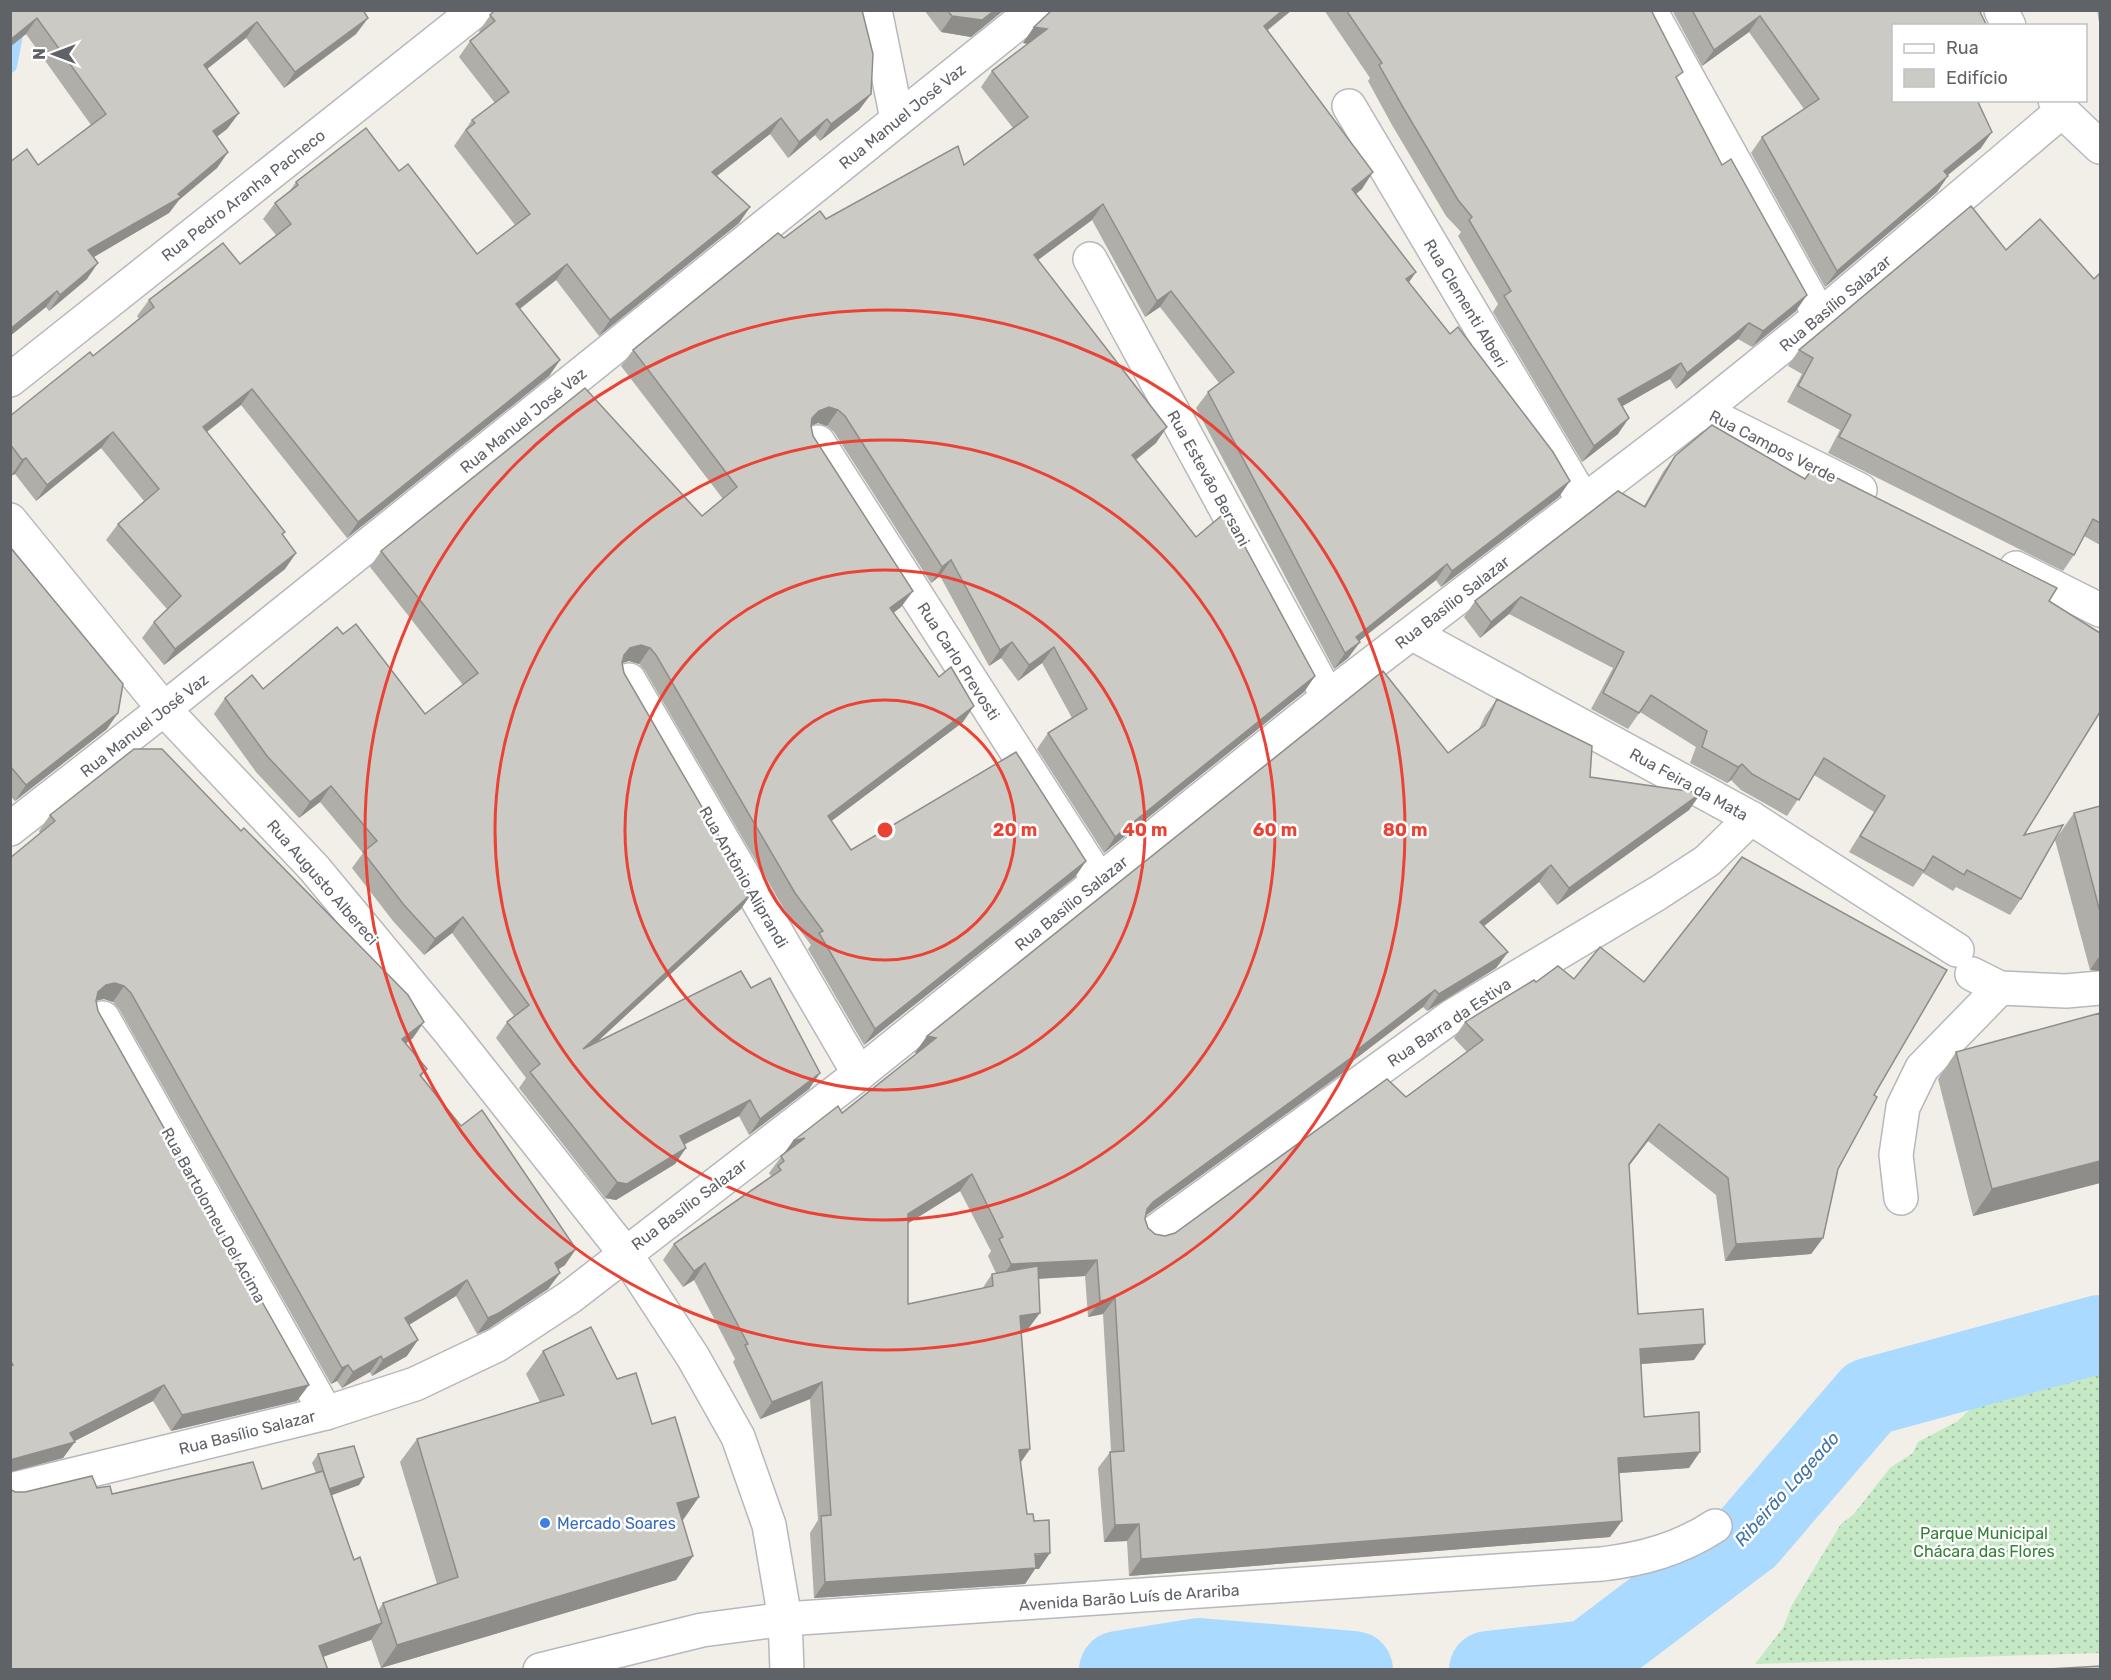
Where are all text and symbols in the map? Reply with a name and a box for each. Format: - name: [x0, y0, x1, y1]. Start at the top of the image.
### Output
- north arrow: [24, 24, 84, 84]
- legend: [1892, 24, 2087, 102]
- text: Rua: [1946, 37, 1979, 59]
- text: N: [30, 48, 49, 60]
- street label: Rua Manuel José Vaz: [835, 60, 969, 173]
- text: Edifício: [1946, 67, 2008, 89]
- street label: Rua Pedro Aranha Pacheco: [158, 126, 329, 265]
- street label: Rua Clementi Alberi: [1420, 236, 1511, 371]
- street label: Rua Basílio Salazar: [1776, 251, 1895, 356]
- street label: Rua Manuel José Vaz: [456, 364, 590, 477]
- street label: Rua Campos Verde: [1706, 406, 1839, 487]
- street label: Rua Estevão Bersani: [1163, 407, 1254, 549]
- street label: Rua Basílio Salazar: [1391, 552, 1513, 653]
- street label: Rua Carlo Prevosti: [913, 599, 1004, 724]
- street label: Rua Manuel José Vaz: [77, 670, 212, 781]
- street label: Rua Feira da Mata: [1626, 744, 1751, 825]
- street label: Rua Antônio Aliprandi: [695, 803, 792, 951]
- street label: Rua Augusto Albereci: [263, 816, 382, 949]
- text: 20 m: [993, 819, 1037, 841]
- text: 40 m: [1123, 819, 1167, 841]
- text: 60 m: [1253, 819, 1297, 841]
- text: 80 m: [1383, 819, 1427, 841]
- centre of rings: [875, 820, 895, 840]
- street label: Rua Basílio Salazar: [1011, 852, 1132, 955]
- street label: Rua Barra da Estiva: [1384, 974, 1515, 1071]
- street label: Rua Bartolomeu Del Acima: [157, 1124, 270, 1306]
- street label: Rua Basílio Salazar: [628, 1155, 751, 1254]
- street label: Rua Basílio Salazar: [177, 1406, 317, 1459]
- water label: Ribeirão Lageado: [1730, 1427, 1844, 1551]
- place label: Mercado Soares: [557, 1514, 676, 1533]
- marker: Mercado Soares: [538, 1516, 552, 1530]
- park label: Parque Municipal Chácara das Flores: [1913, 1524, 2055, 1561]
- street label: Avenida Barão Luís de Arariba: [1018, 1580, 1240, 1615]

